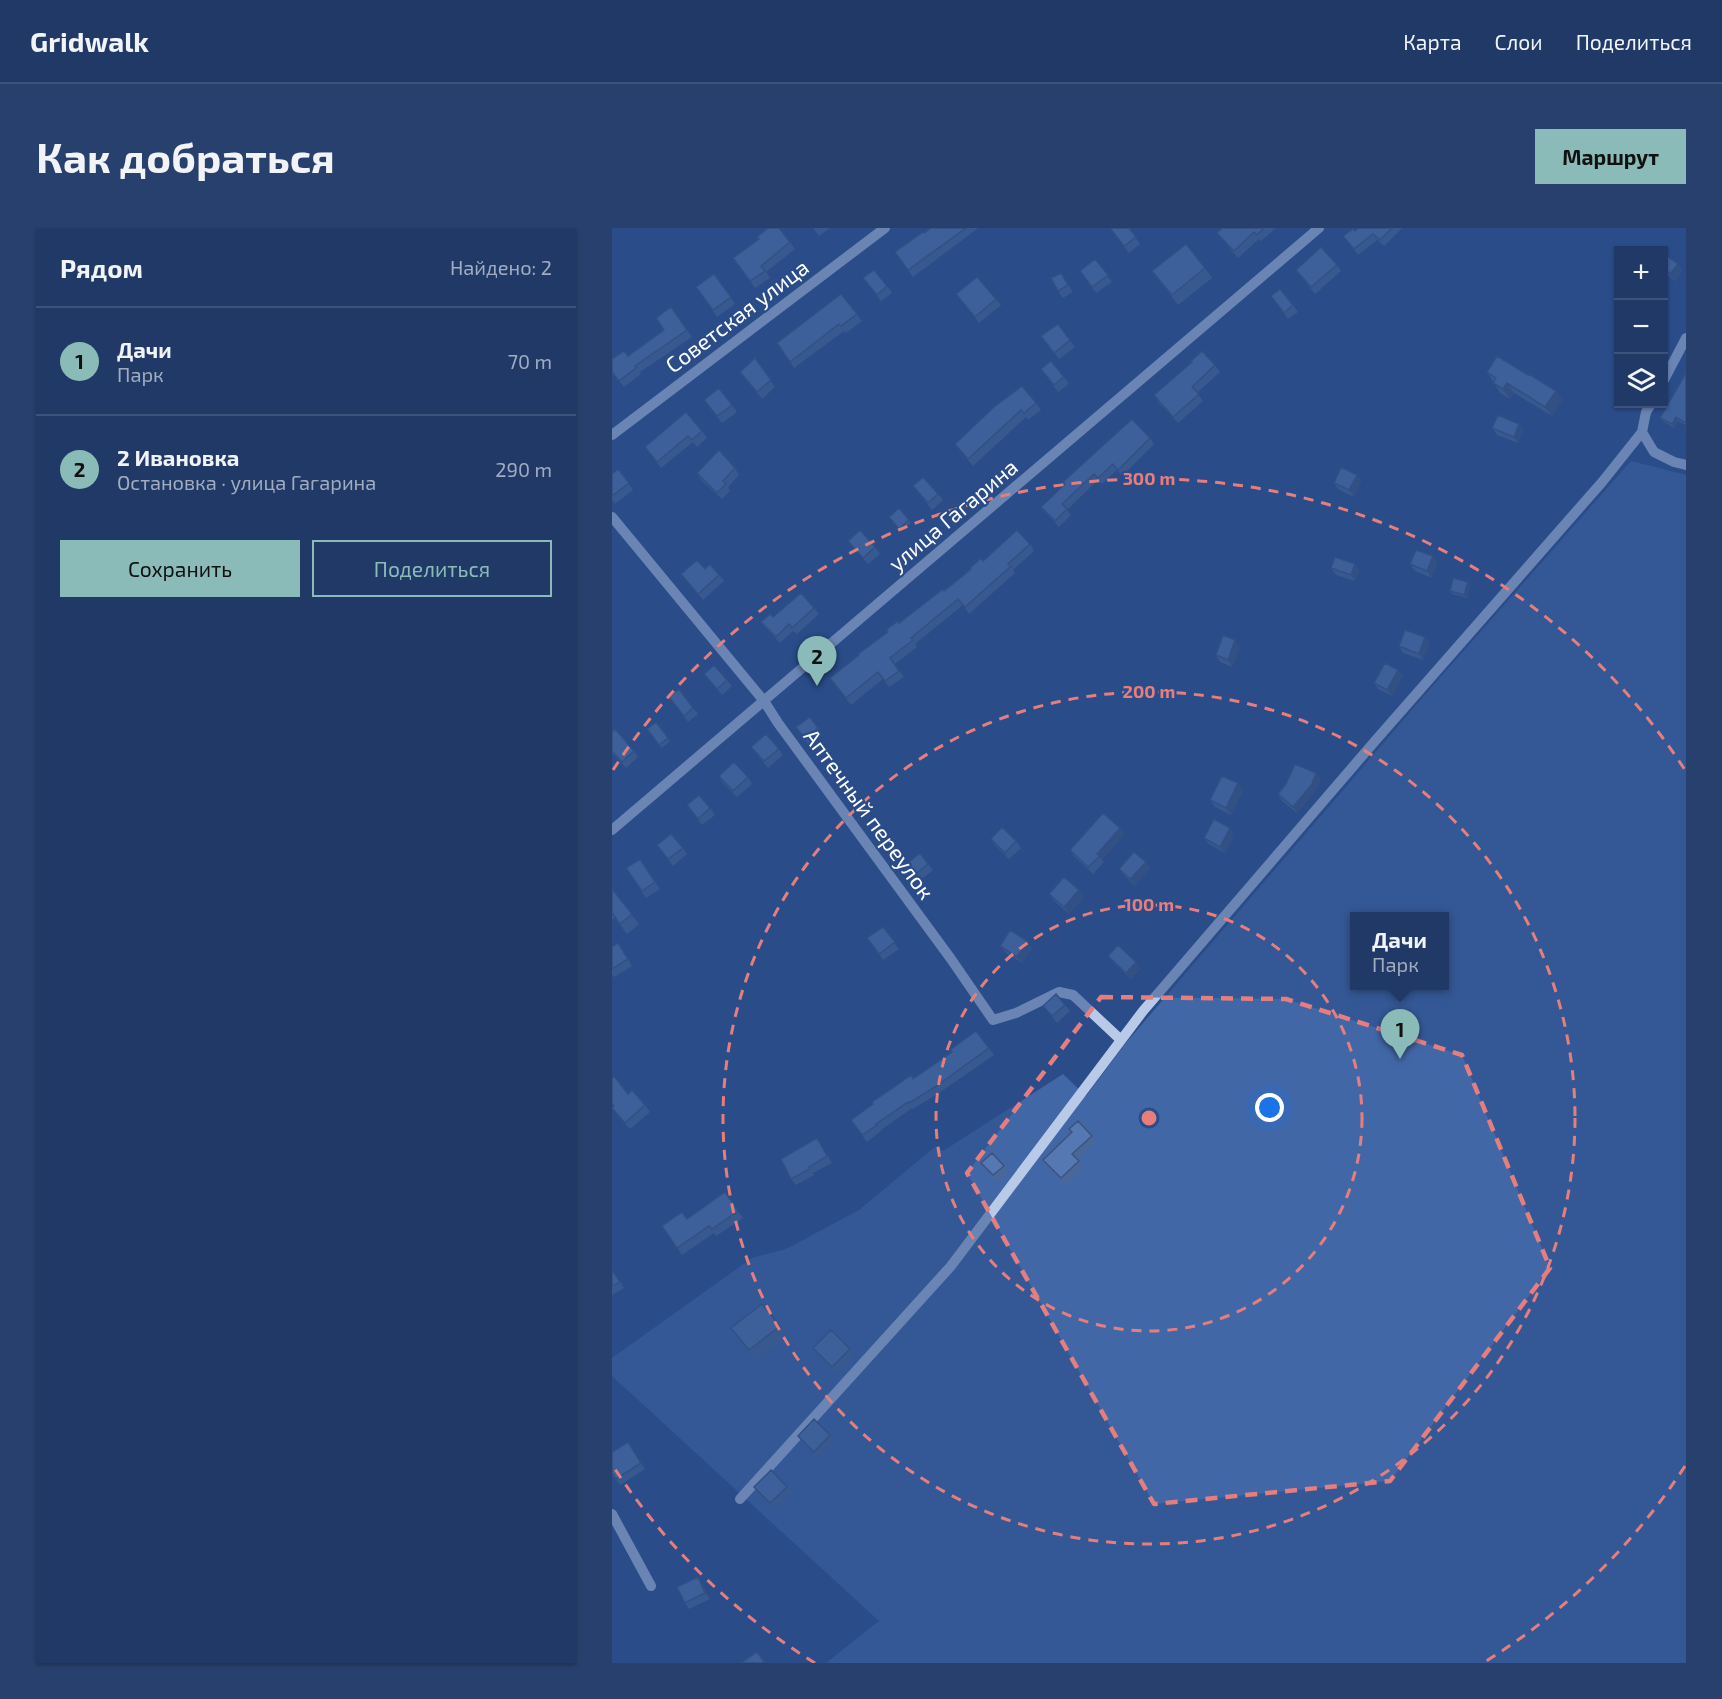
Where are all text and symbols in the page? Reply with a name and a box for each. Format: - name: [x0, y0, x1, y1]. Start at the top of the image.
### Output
- text: Gridwalk: [30, 24, 149, 58]
- text: Карта: [1403, 29, 1462, 54]
- text: Слои: [1495, 29, 1543, 54]
- text: Поделиться: [1576, 29, 1692, 54]
- button: Маршрут: [1535, 129, 1686, 184]
- text: Как добраться: [36, 131, 335, 181]
- map controls: [1614, 246, 1668, 408]
- button: +: [1614, 246, 1668, 300]
- text: Рядом: [60, 252, 143, 283]
- street label: Советская улица: [660, 253, 814, 378]
- text: Найдено: 2: [450, 255, 552, 279]
- button: −: [1614, 300, 1668, 354]
- text: Дачи: [117, 336, 172, 362]
- text: 1: [75, 349, 84, 373]
- text: 70 m: [508, 349, 552, 373]
- button: layers: [1614, 354, 1668, 408]
- text: Парк: [117, 362, 164, 386]
- text: 2 Ивановка: [117, 444, 239, 470]
- street label: улица Гагарина: [883, 453, 1023, 576]
- text: 2: [74, 457, 85, 481]
- text: 290 m: [495, 457, 552, 481]
- text: 300 m: [1123, 467, 1175, 489]
- text: Остановка · улица Гагарина: [117, 470, 376, 494]
- button: Сохранить: [60, 540, 300, 597]
- button: Поделиться: [312, 540, 552, 597]
- pin: 2: [798, 636, 836, 686]
- text: 200 m: [1123, 680, 1175, 702]
- street label: Аптечный переулок: [799, 723, 940, 904]
- text: 100 m: [1124, 893, 1174, 915]
- popup: [1350, 912, 1449, 990]
- text: Дачи: [1372, 926, 1427, 952]
- text: Парк: [1372, 952, 1419, 976]
- pin: 1: [1380, 1010, 1420, 1059]
- your location: [1255, 1093, 1284, 1122]
- centre of rings: [1139, 1108, 1159, 1128]

